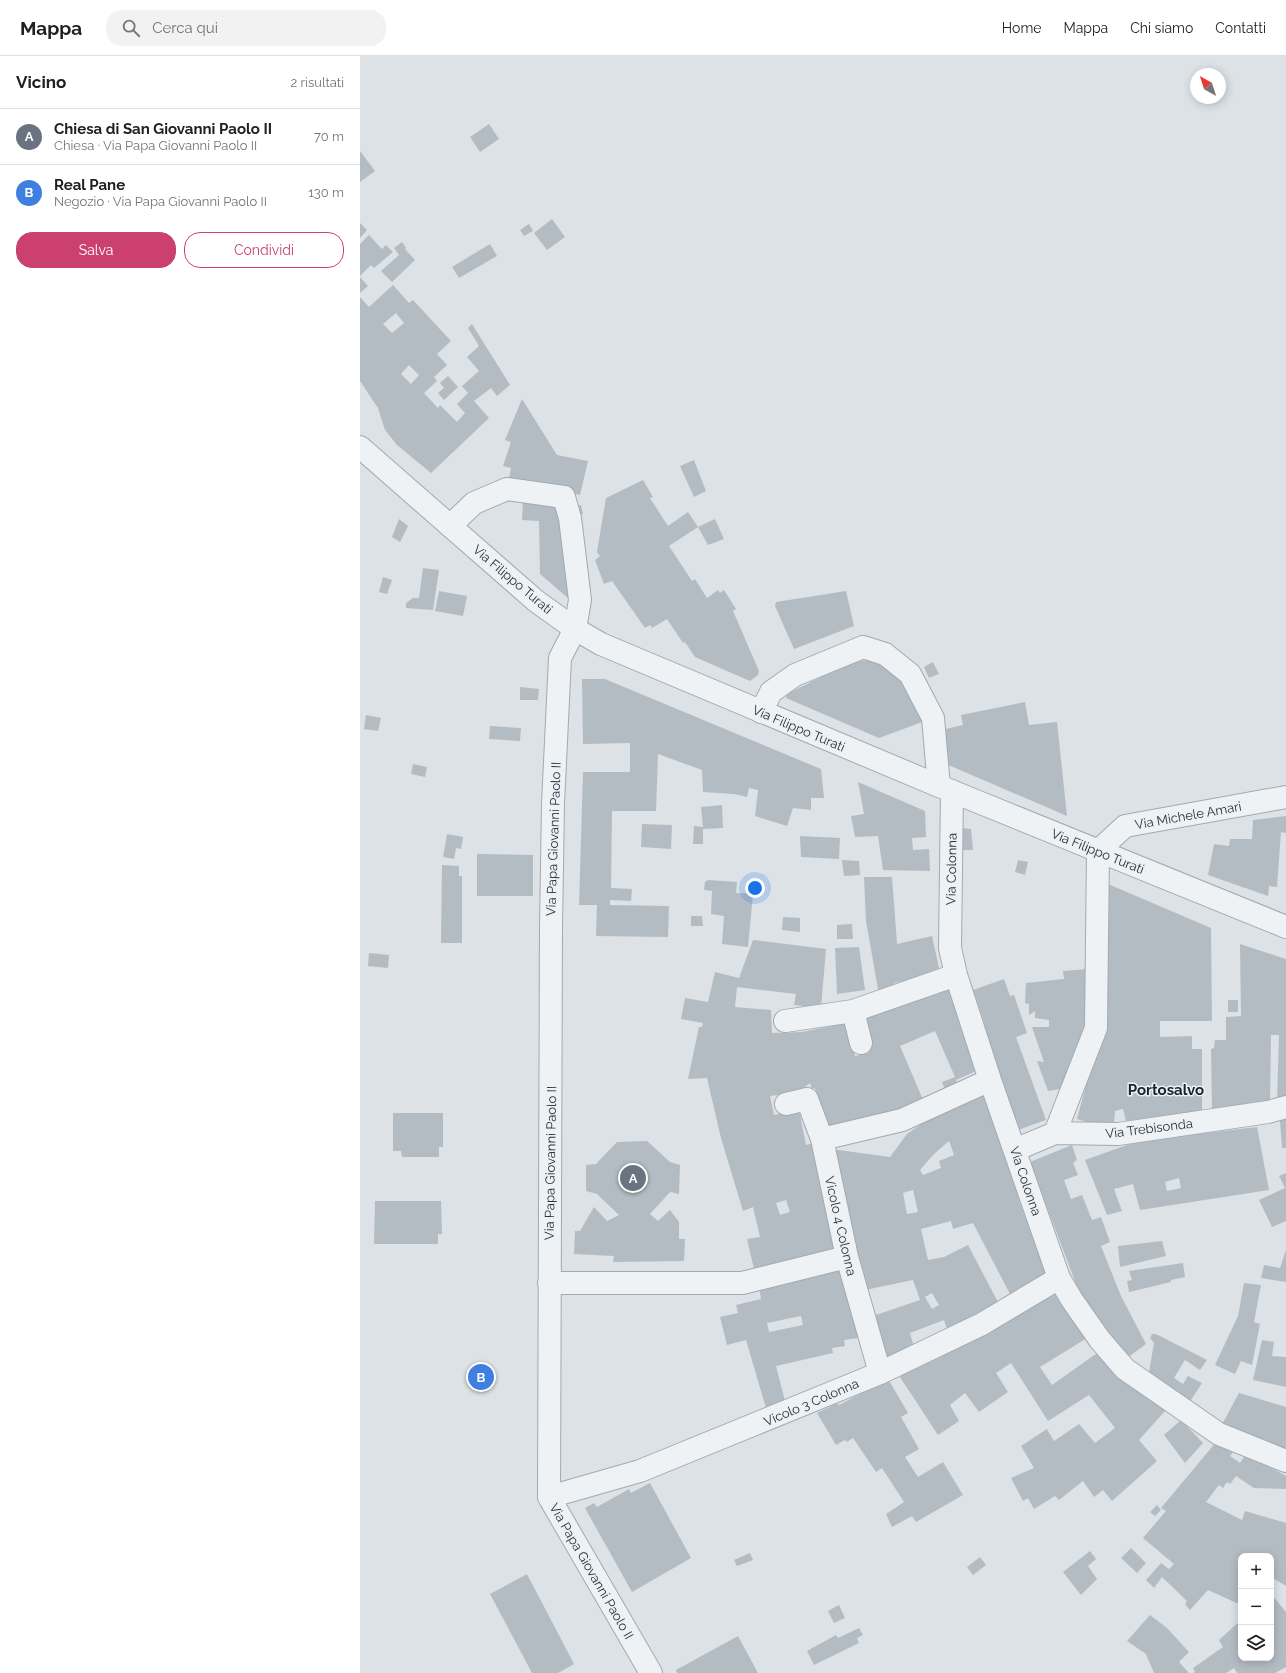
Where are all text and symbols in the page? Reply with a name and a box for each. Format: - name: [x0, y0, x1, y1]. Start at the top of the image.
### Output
- search box: [106, 10, 386, 46]
- text: Mappa: [20, 17, 82, 39]
- icon: search: [120, 17, 142, 39]
- text: Cerca qui: [152, 19, 218, 37]
- text: Home: [1002, 20, 1041, 36]
- text: Mappa: [1063, 20, 1108, 36]
- text: Chi siamo: [1130, 20, 1193, 36]
- text: Contatti: [1215, 20, 1266, 36]
- north arrow: [1190, 68, 1226, 104]
- text: Vicino: [16, 72, 66, 92]
- text: 2 risultati: [290, 75, 344, 90]
- text: Chiesa di San Giovanni Paolo II: [54, 120, 272, 138]
- text: A: [25, 129, 33, 144]
- text: 70 m: [314, 129, 344, 144]
- text: Chiesa · Via Papa Giovanni Paolo II: [54, 138, 257, 153]
- text: Real Pane: [54, 176, 125, 194]
- text: B: [25, 185, 33, 200]
- text: 130 m: [308, 185, 344, 200]
- text: Negozio · Via Papa Giovanni Paolo II: [54, 194, 267, 209]
- button: Salva: [16, 232, 176, 268]
- button: Condividi: [184, 232, 344, 268]
- street label: Via Filippo Turati: [470, 542, 555, 617]
- street label: Via Filippo Turati: [750, 702, 847, 755]
- street label: Via Papa Giovanni Paolo II: [543, 762, 564, 916]
- street label: Via Michele Amari: [1134, 799, 1243, 832]
- street label: Via Filippo Turati: [1049, 826, 1147, 877]
- street label: Via Colonna: [943, 833, 960, 905]
- your location: [745, 878, 765, 898]
- district label: Portosalvo: [1128, 1081, 1204, 1099]
- street label: Via Papa Giovanni Paolo II: [542, 1086, 559, 1240]
- street label: Via Trebisonda: [1104, 1116, 1194, 1141]
- street label: Via Colonna: [1007, 1145, 1044, 1218]
- pin: A: [620, 1163, 646, 1193]
- street label: Vicolo 4 Colonna: [822, 1175, 859, 1277]
- pin: B: [468, 1362, 494, 1392]
- street label: Vicolo 3 Colonna: [762, 1376, 861, 1429]
- street label: Via Papa Giovanni Paolo II: [547, 1501, 637, 1642]
- map controls: [1238, 1553, 1274, 1661]
- button: +: [1238, 1553, 1274, 1589]
- button: −: [1238, 1589, 1274, 1625]
- button: layers: [1238, 1625, 1274, 1661]

